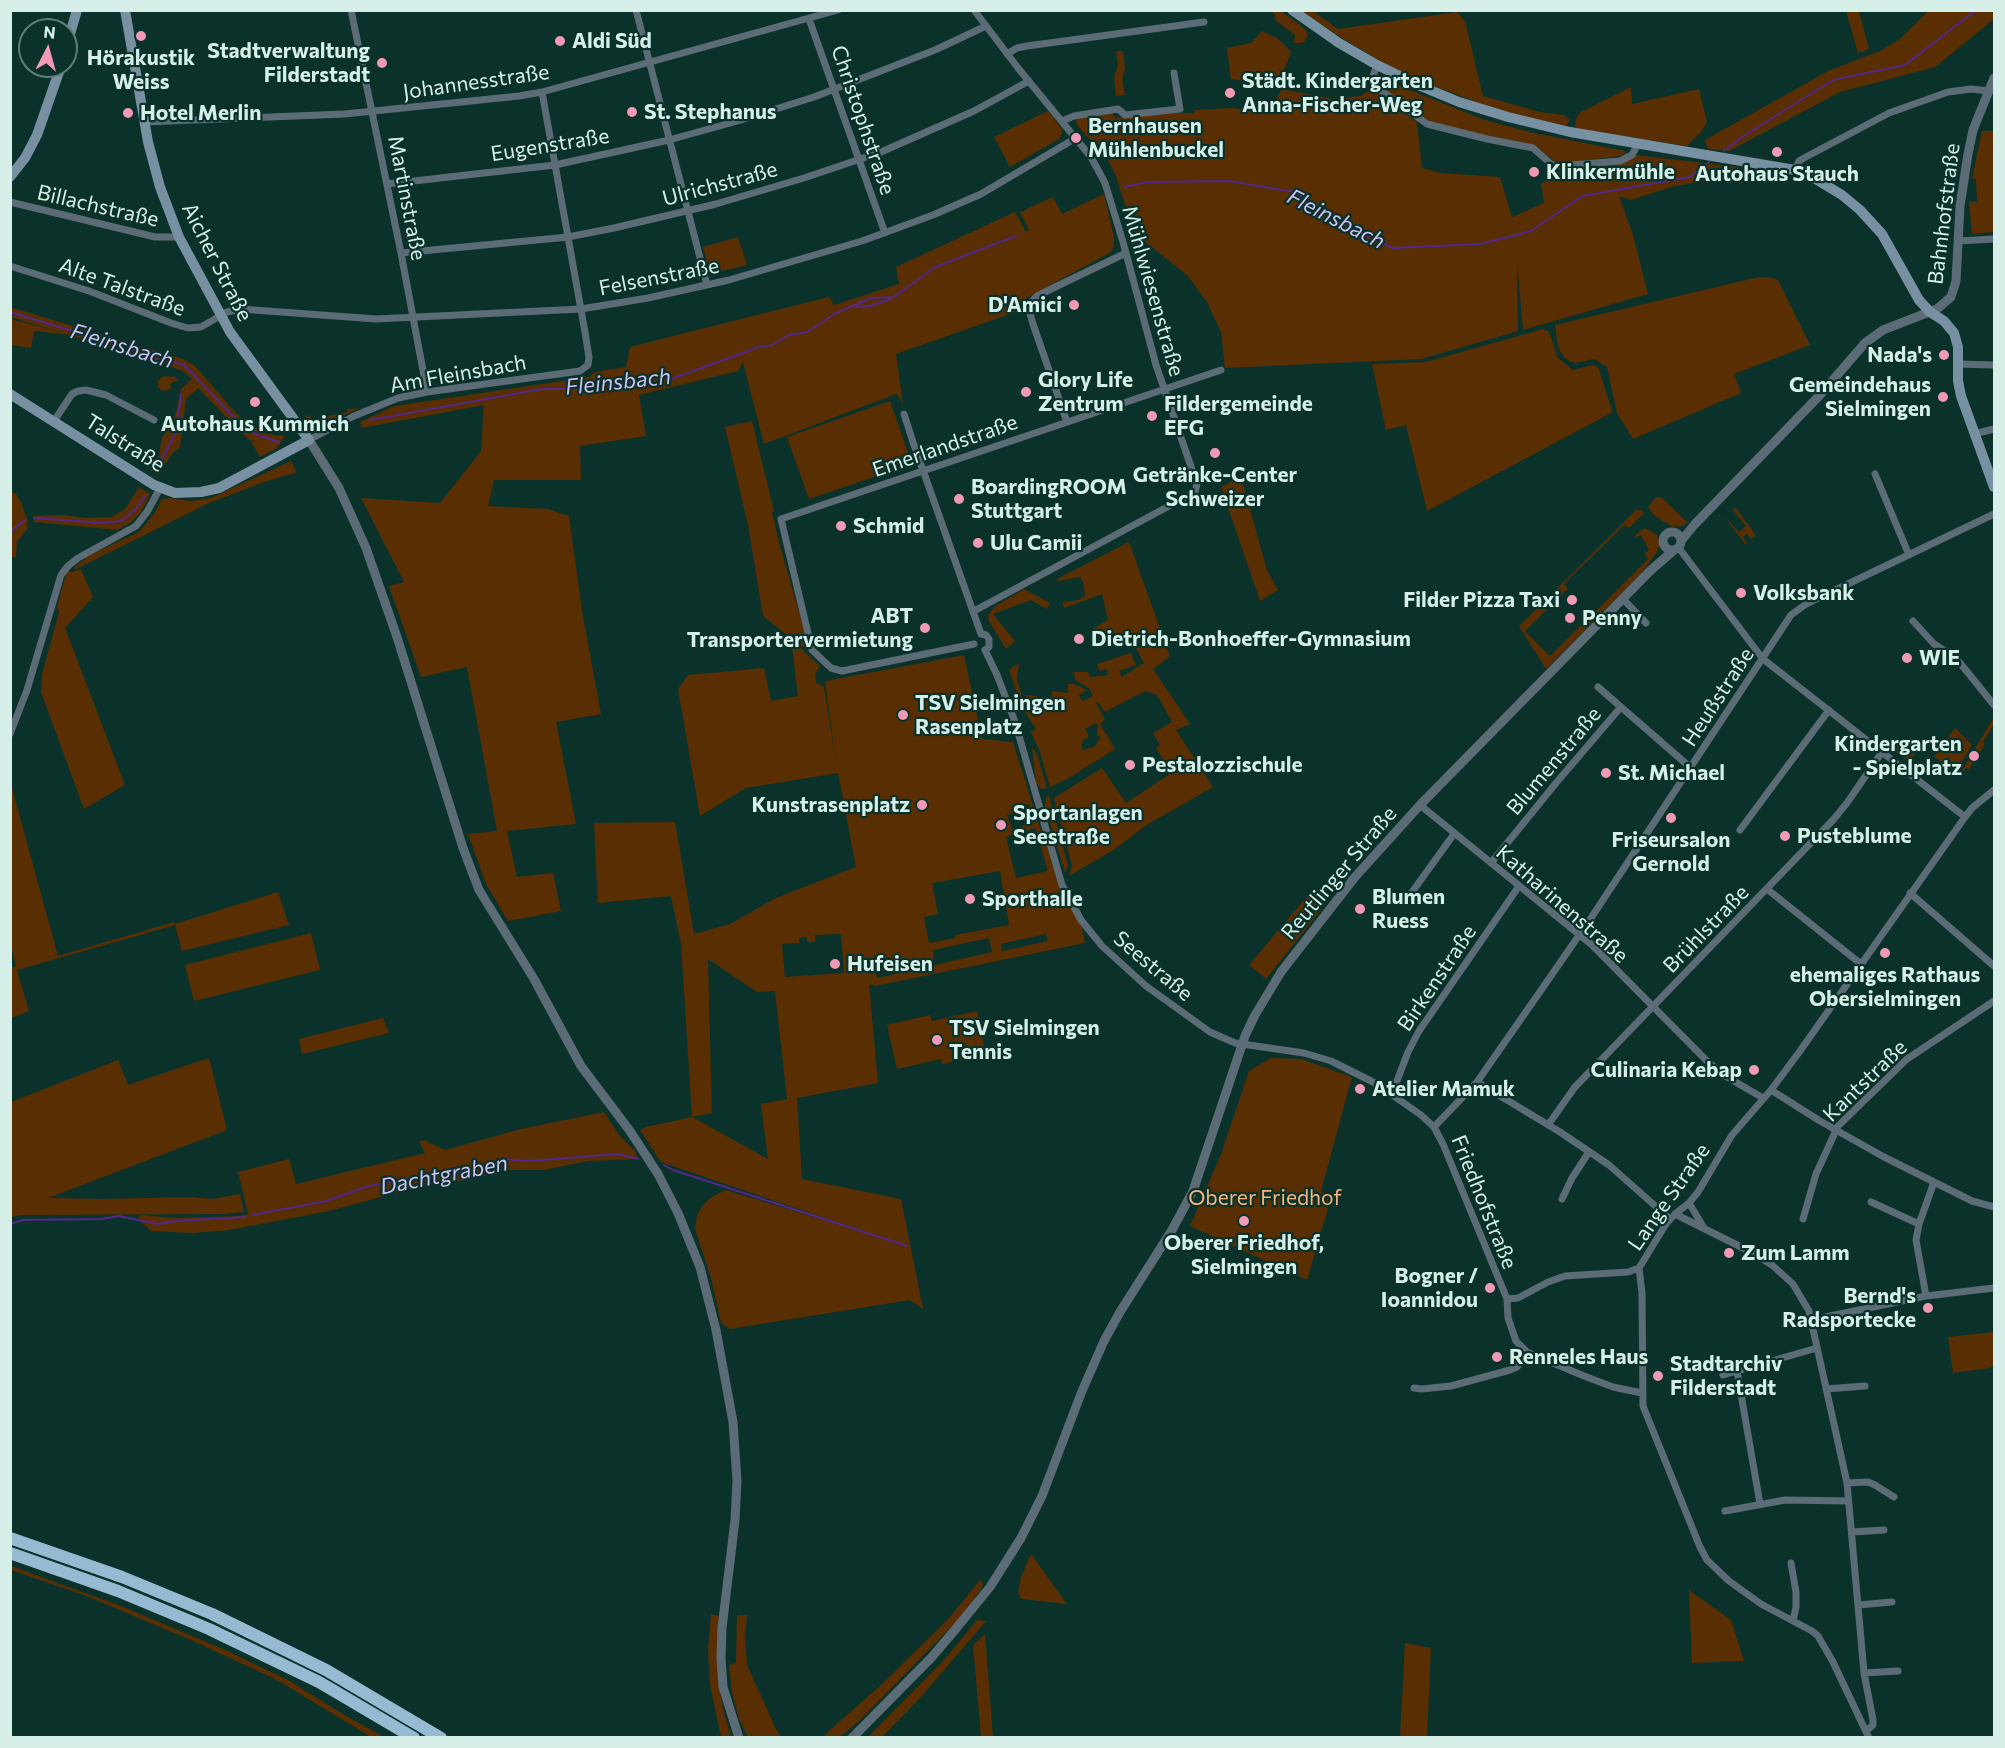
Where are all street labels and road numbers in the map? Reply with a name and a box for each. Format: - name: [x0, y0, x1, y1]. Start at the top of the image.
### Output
- street label: Christophstraße: [826, 42, 900, 198]
- street label: Johannesstraße: [401, 59, 551, 105]
- street label: Eugenstraße: [489, 123, 611, 167]
- street label: Martinstraße: [383, 134, 431, 262]
- street label: Bahnhofstraße: [1923, 142, 1965, 286]
- street label: Ulrichstraße: [660, 157, 780, 211]
- street label: Billachstraße: [35, 180, 161, 232]
- street label: Aicher Straße: [176, 199, 258, 325]
- street label: Mühlwiesenstraße: [1117, 203, 1189, 379]
- street label: Alte Talstraße: [55, 253, 189, 321]
- street label: Felsenstraße: [597, 253, 721, 301]
- street label: Am Fleinsbach: [388, 350, 528, 398]
- street label: Talstraße: [81, 409, 169, 477]
- street label: Emerlandstraße: [869, 409, 1021, 483]
- street label: Heußstraße: [1677, 643, 1759, 751]
- street label: Blumenstraße: [1502, 702, 1606, 820]
- street label: Reutlinger Straße: [1276, 801, 1402, 945]
- street label: Katharinenstraße: [1491, 840, 1633, 968]
- street label: Brühlstraße: [1658, 880, 1754, 978]
- street label: Birkenstraße: [1392, 920, 1482, 1036]
- street label: Seestraße: [1108, 926, 1198, 1006]
- street label: Kantstraße: [1818, 1035, 1912, 1127]
- street label: Friedhofstraße: [1446, 1131, 1522, 1273]
- street label: Lange Straße: [1623, 1139, 1715, 1255]

